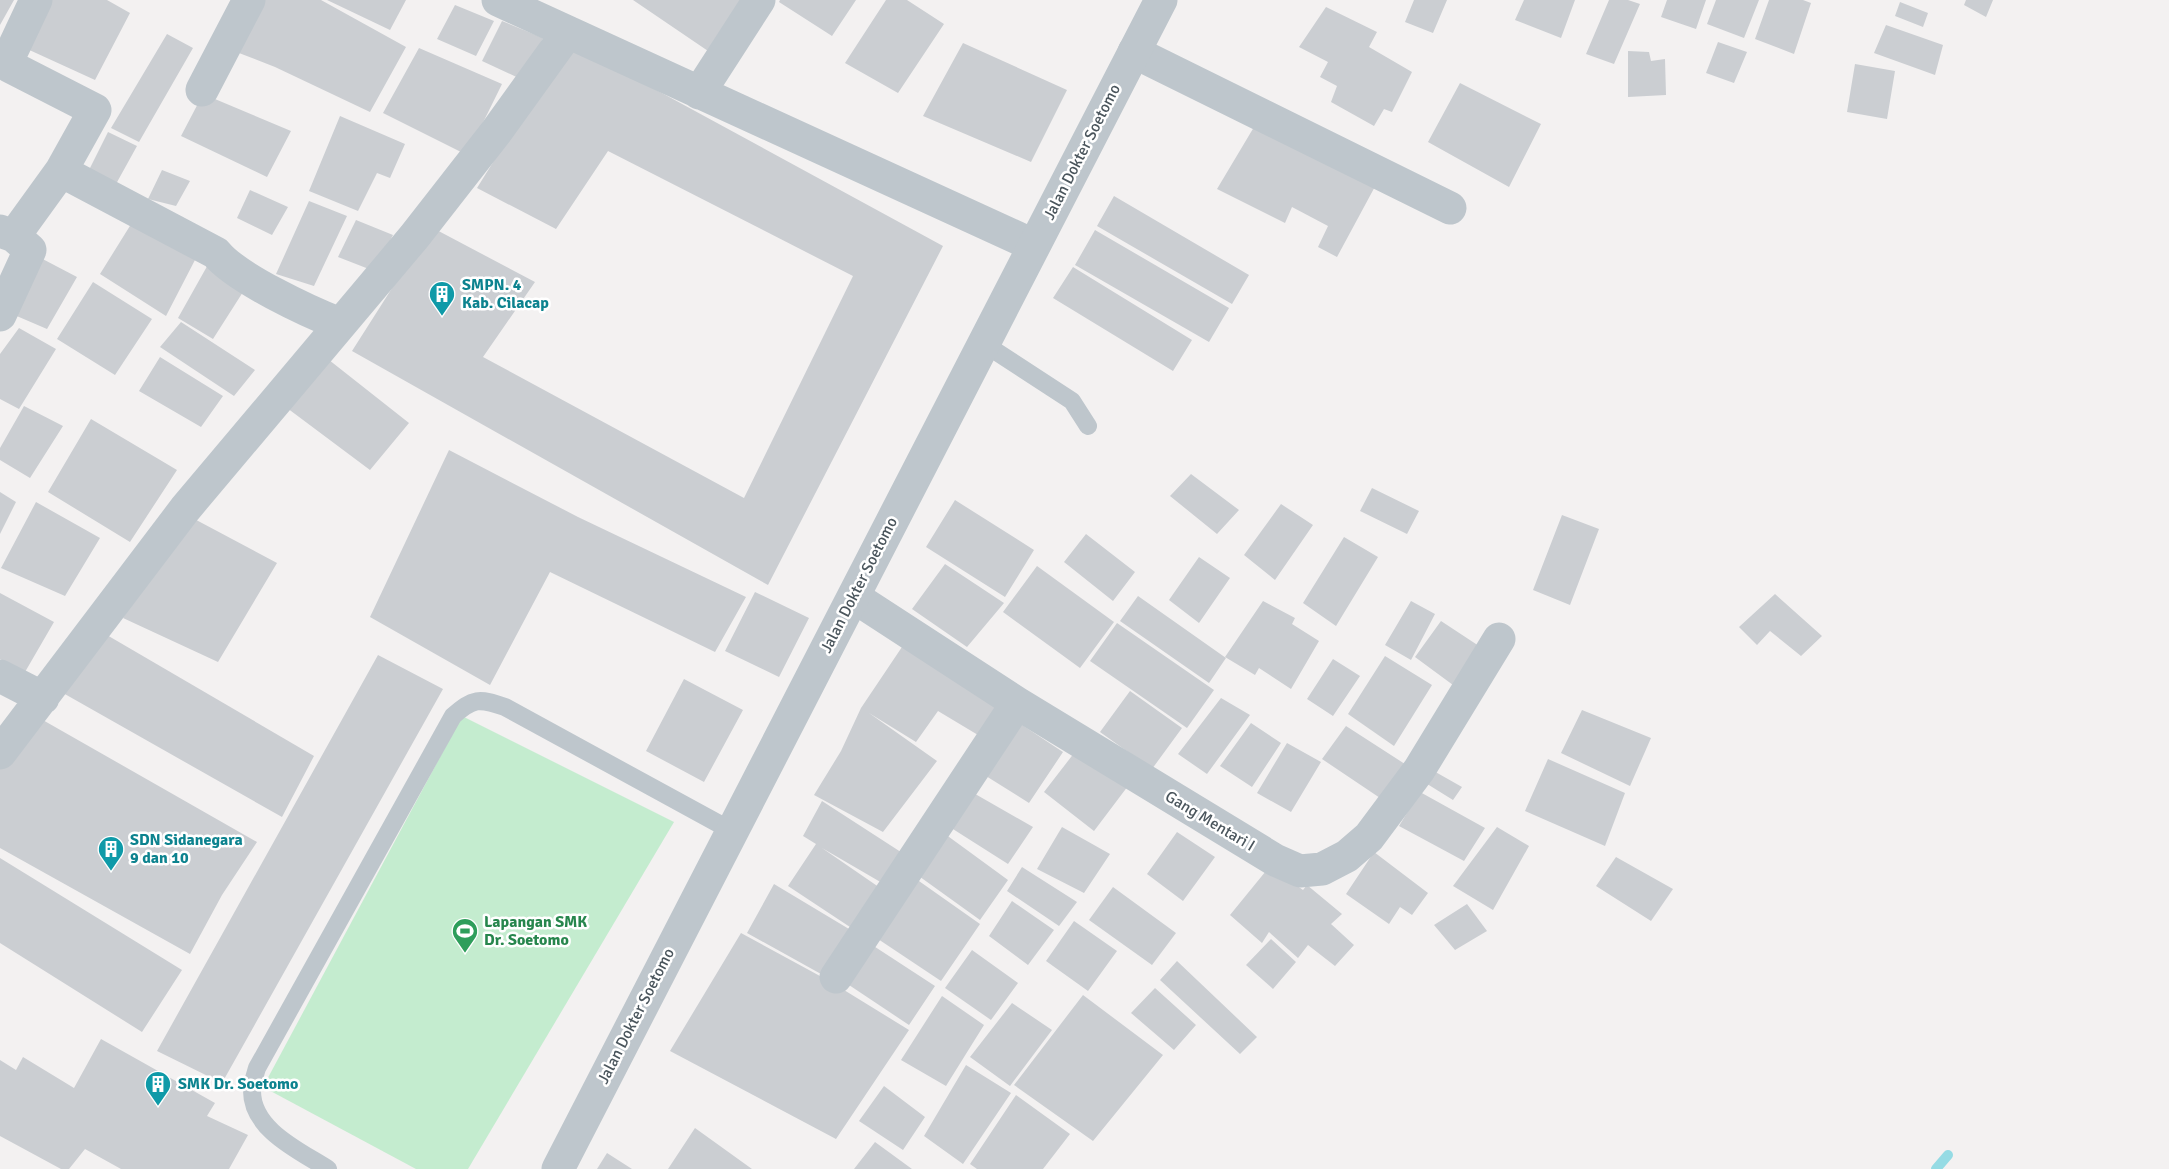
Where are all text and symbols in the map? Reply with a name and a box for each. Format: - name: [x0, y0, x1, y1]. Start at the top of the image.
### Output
- street label: Jalan Dokter Soetomo: [1039, 81, 1125, 223]
- place label: SMPN. 4 Kab. Cilacap: [462, 275, 549, 313]
- building icon: SMPN. 4 Kab. Cilacap: [427, 279, 457, 317]
- street label: Jalan Dokter Soetomo: [816, 514, 902, 656]
- street label: Gang Mentari I: [1161, 786, 1259, 856]
- place label: SDN Sidanegara 9 dan 10: [130, 830, 243, 868]
- building icon: SDN Sidanegara 9 dan 10: [96, 834, 126, 872]
- place label: Lapangan SMK Dr. Soetomo: [484, 912, 587, 950]
- sports icon: Lapangan SMK Dr. Soetomo: [450, 916, 480, 954]
- street label: Jalan Dokter Soetomo: [593, 945, 679, 1087]
- building icon: SMK Dr. Soetomo: [143, 1069, 173, 1107]
- place label: SMK Dr. Soetomo: [178, 1074, 298, 1094]

